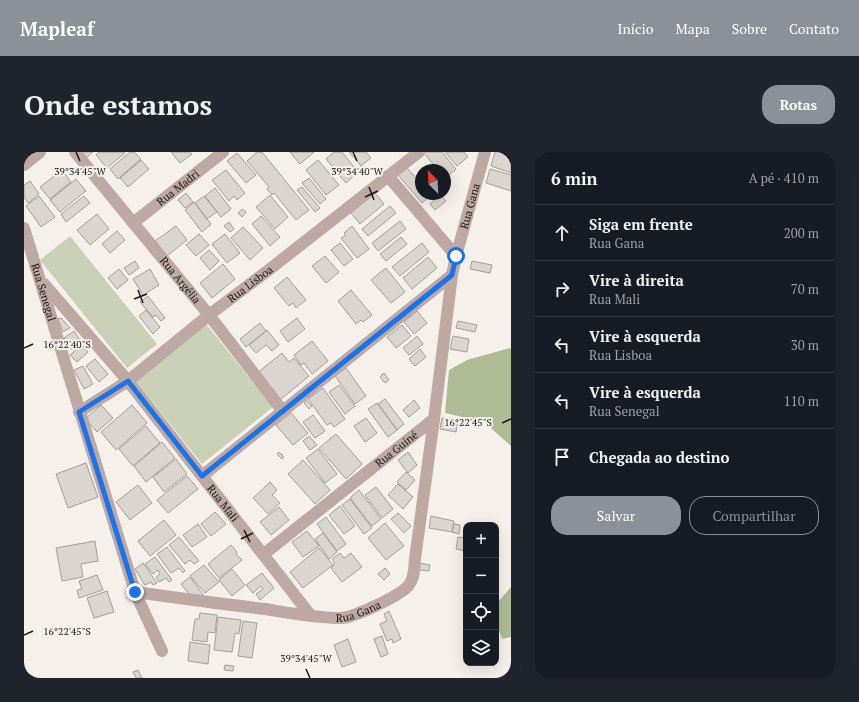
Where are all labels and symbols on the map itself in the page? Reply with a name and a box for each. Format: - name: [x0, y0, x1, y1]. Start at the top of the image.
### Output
- north arrow: [415, 164, 451, 200]
- text: 39°34'45"W: [54, 165, 106, 178]
- text: 39°34'40"W: [331, 165, 383, 178]
- street label: Rua Madri: [154, 167, 202, 209]
- street label: Rua Gana: [457, 181, 483, 231]
- route start: [447, 247, 465, 265]
- street label: Rua Argélia: [157, 254, 204, 307]
- street label: Rua Senegal: [28, 261, 59, 323]
- street label: Rua Lisboa: [225, 262, 276, 306]
- text: 16°22'40"S: [43, 338, 91, 351]
- text: 16°22'45"S: [444, 416, 492, 429]
- street label: Rua Guiné: [372, 427, 421, 470]
- street label: Rua Mali: [204, 482, 242, 524]
- route end: [126, 583, 144, 601]
- street label: Rua Gana: [336, 597, 383, 625]
- text: 16°22'45"S: [43, 625, 91, 638]
- text: 39°34'45"W: [280, 652, 332, 665]

